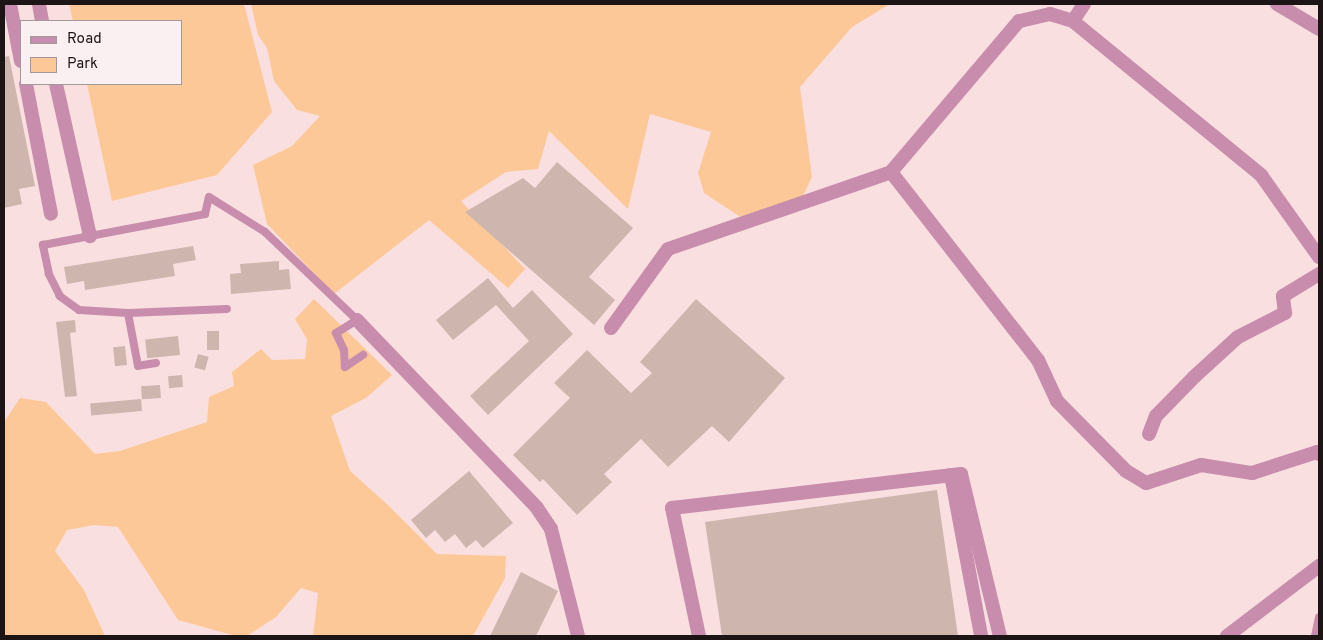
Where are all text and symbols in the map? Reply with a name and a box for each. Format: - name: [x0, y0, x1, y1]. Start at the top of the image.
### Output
- legend: [20, 20, 182, 85]
- text: Road: [67, 30, 102, 49]
- text: Park: [67, 55, 98, 74]

